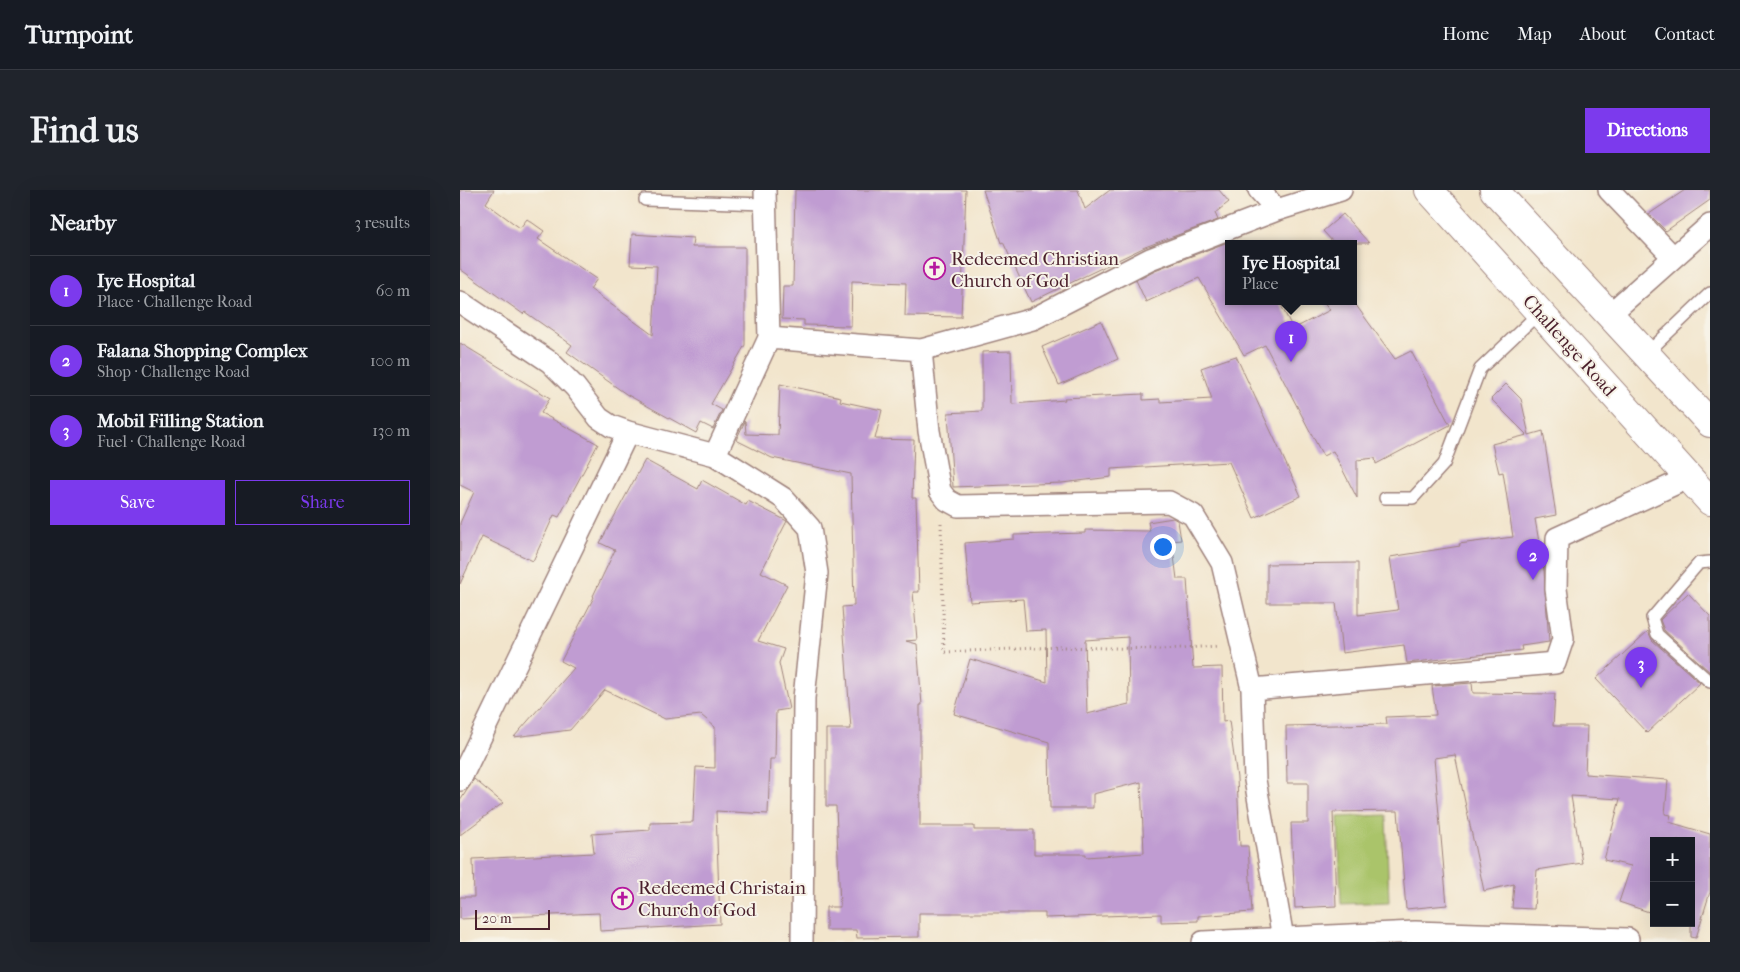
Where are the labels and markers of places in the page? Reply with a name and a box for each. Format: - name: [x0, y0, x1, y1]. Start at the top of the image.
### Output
- place label: Redeemed Christian Church of God: [951, 248, 1119, 292]
- church icon: Redeemed Christian Church of God: [923, 257, 947, 281]
- pin: 1: [1275, 321, 1307, 362]
- pin: 2: [1517, 539, 1549, 580]
- pin: 3: [1625, 647, 1657, 688]
- place label: Redeemed Christain Church of God: [638, 877, 806, 921]
- church icon: Redeemed Christain Church of God: [610, 886, 634, 910]

